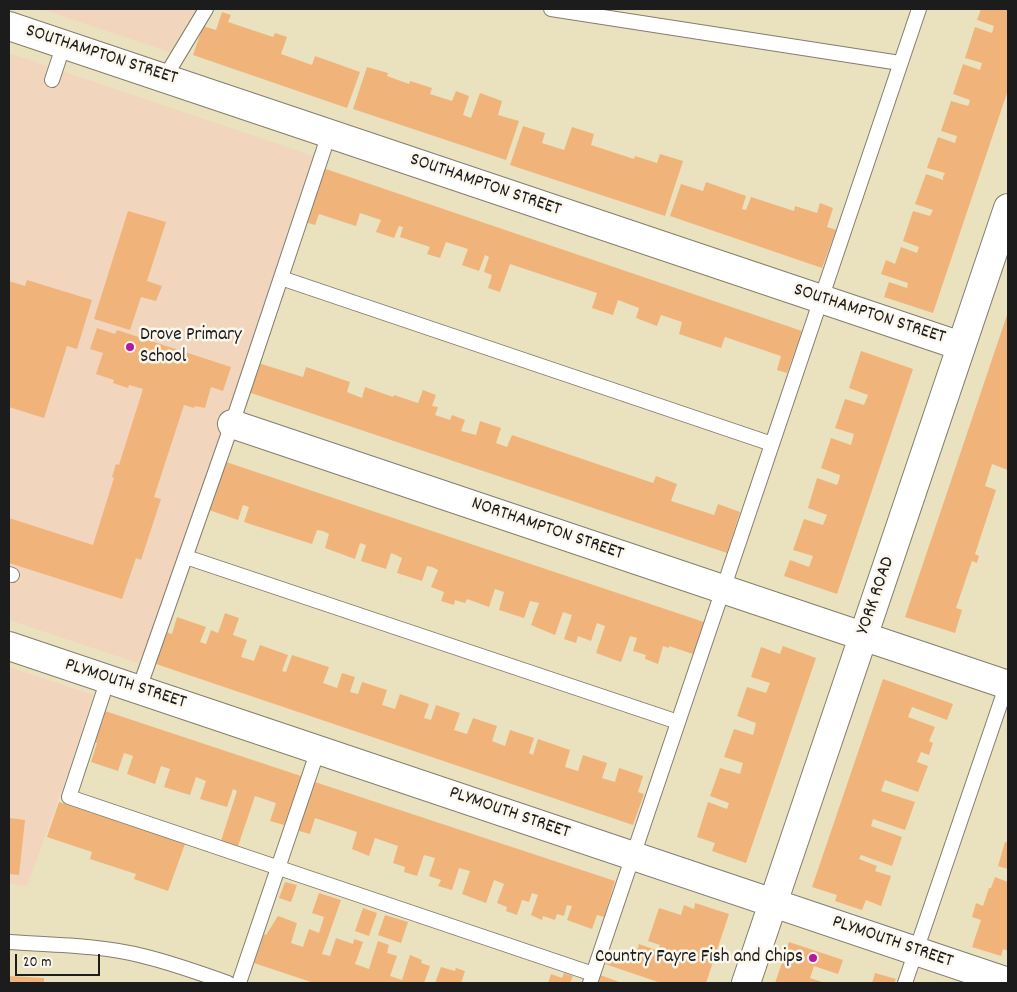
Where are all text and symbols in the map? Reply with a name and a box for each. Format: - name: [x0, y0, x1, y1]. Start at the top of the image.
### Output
- street label: SOUTHAMPTON STREET: [22, 21, 180, 91]
- street label: SOUTHAMPTON STREET: [406, 149, 564, 223]
- street label: SOUTHAMPTON STREET: [790, 280, 948, 350]
- place label: Drove Primary School: [140, 325, 242, 369]
- marker: Drove Primary School: [124, 341, 136, 353]
- street label: NORTHAMPTON STREET: [468, 493, 626, 567]
- street label: YORK ROAD: [853, 554, 901, 638]
- street label: PLYMOUTH STREET: [61, 655, 189, 715]
- street label: PLYMOUTH STREET: [446, 783, 572, 845]
- street label: PLYMOUTH STREET: [829, 912, 955, 974]
- scale bar: [18, 944, 102, 976]
- place label: Country Fayre Fish and Chips: [595, 947, 803, 969]
- text: 20 m: [23, 952, 51, 974]
- marker: Country Fayre Fish and Chips: [807, 952, 819, 964]

